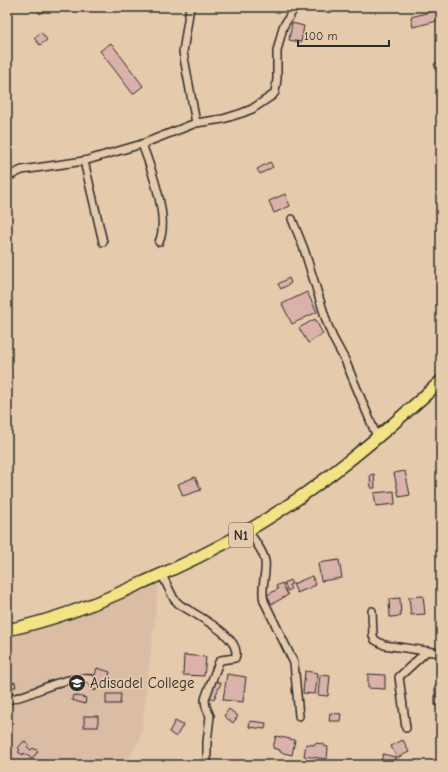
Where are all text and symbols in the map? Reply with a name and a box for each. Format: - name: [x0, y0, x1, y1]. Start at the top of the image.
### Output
- scale bar: [298, 22, 389, 48]
- text: 100 m: [304, 29, 337, 43]
- road number: N1: [229, 523, 253, 547]
- school or university icon: Adisadel College: [67, 673, 87, 693]
- place label: Adisadel College: [90, 674, 195, 692]

